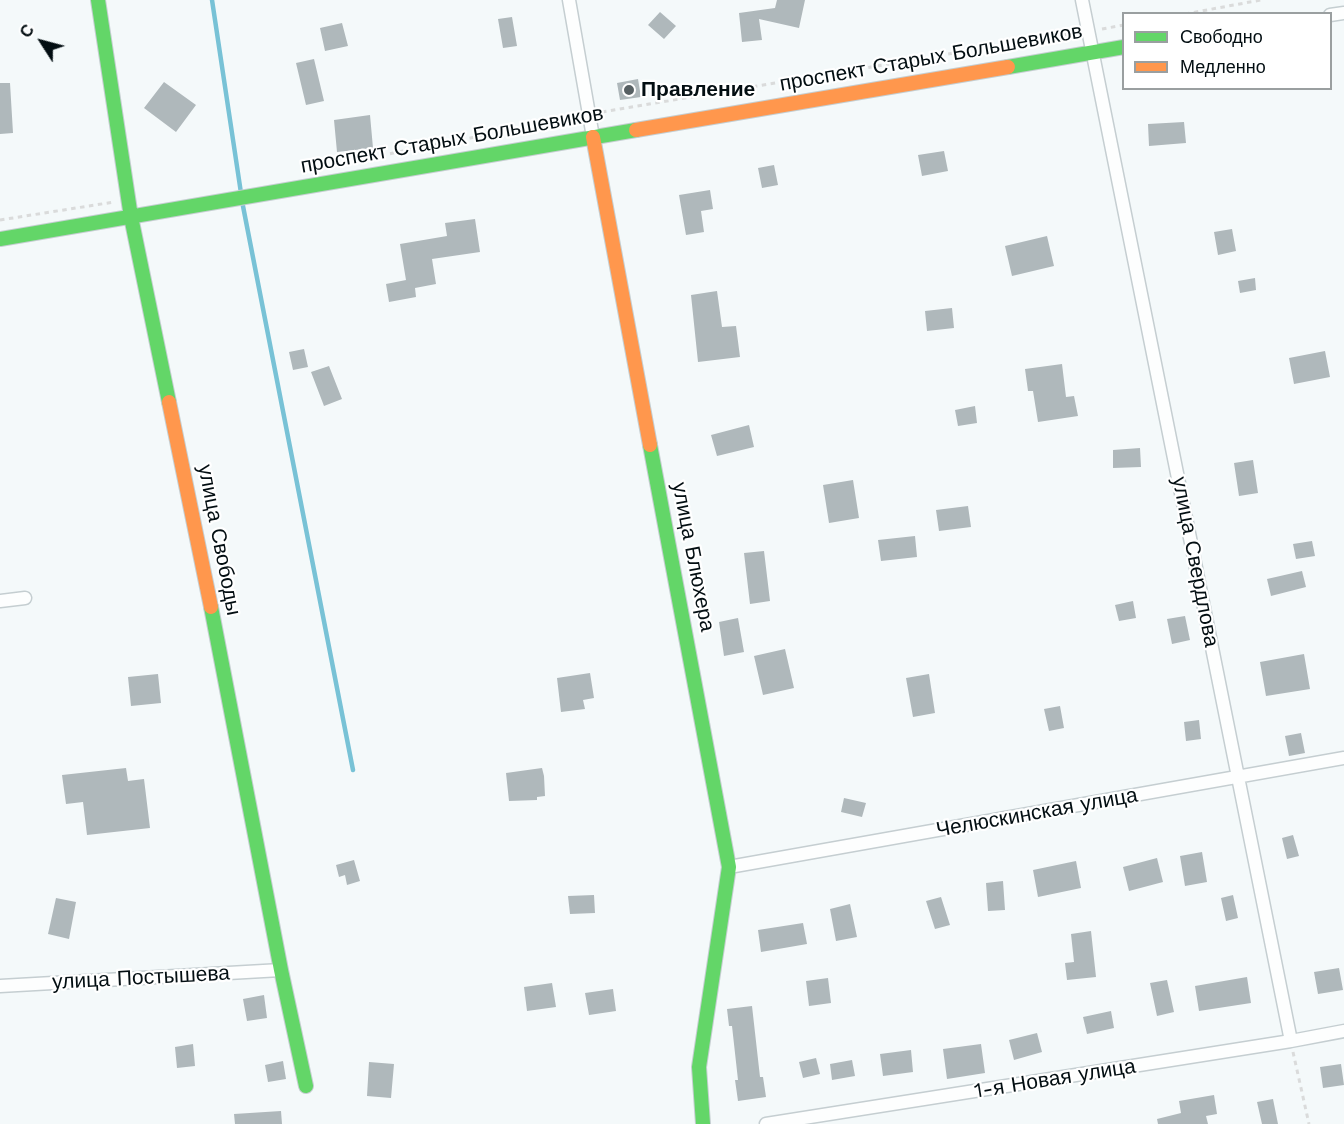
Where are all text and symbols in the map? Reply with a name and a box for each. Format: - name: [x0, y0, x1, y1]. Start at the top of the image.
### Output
- north arrow: [12, 12, 72, 72]
- legend: [1122, 12, 1332, 90]
- street label: проспект Старых Большевиков: [778, 19, 1084, 97]
- text: С: [16, 21, 38, 41]
- text: Свободно: [1180, 26, 1263, 47]
- text: Медленно: [1180, 56, 1266, 77]
- place label: Правление: [641, 77, 755, 103]
- marker: Правление: [622, 83, 636, 97]
- street label: проспект Старых Большевиков: [299, 101, 605, 179]
- street label: улица Свободы: [192, 462, 246, 618]
- street label: улица Свердлова: [1166, 475, 1224, 649]
- street label: улица Блюхера: [666, 480, 720, 634]
- street label: Челюскинская улица: [934, 783, 1140, 843]
- street label: улица Постышева: [51, 961, 231, 995]
- street label: 1-я Новая улица: [972, 1054, 1138, 1104]

